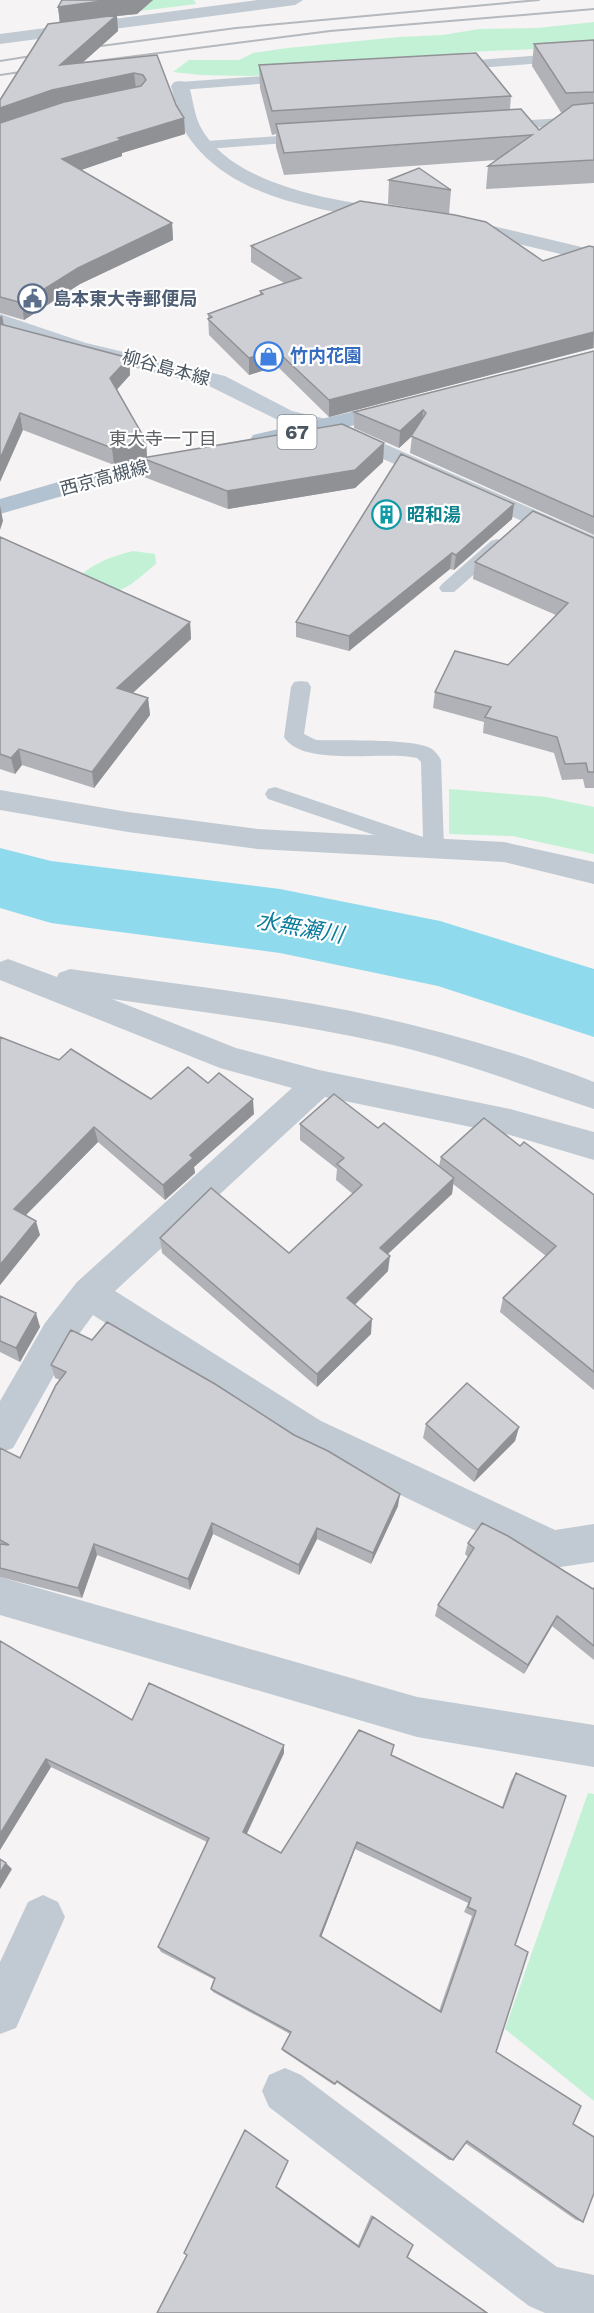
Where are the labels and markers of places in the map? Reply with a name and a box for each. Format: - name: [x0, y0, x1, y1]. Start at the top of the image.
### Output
- public building icon: 島本東大寺郵便局: [16, 283, 48, 315]
- place label: 島本東大寺郵便局: [53, 288, 197, 309]
- shop icon: 竹内花園: [253, 340, 285, 372]
- place label: 竹内花園: [290, 345, 362, 366]
- building icon: 昭和湯: [370, 499, 402, 531]
- place label: 昭和湯: [407, 504, 461, 525]

